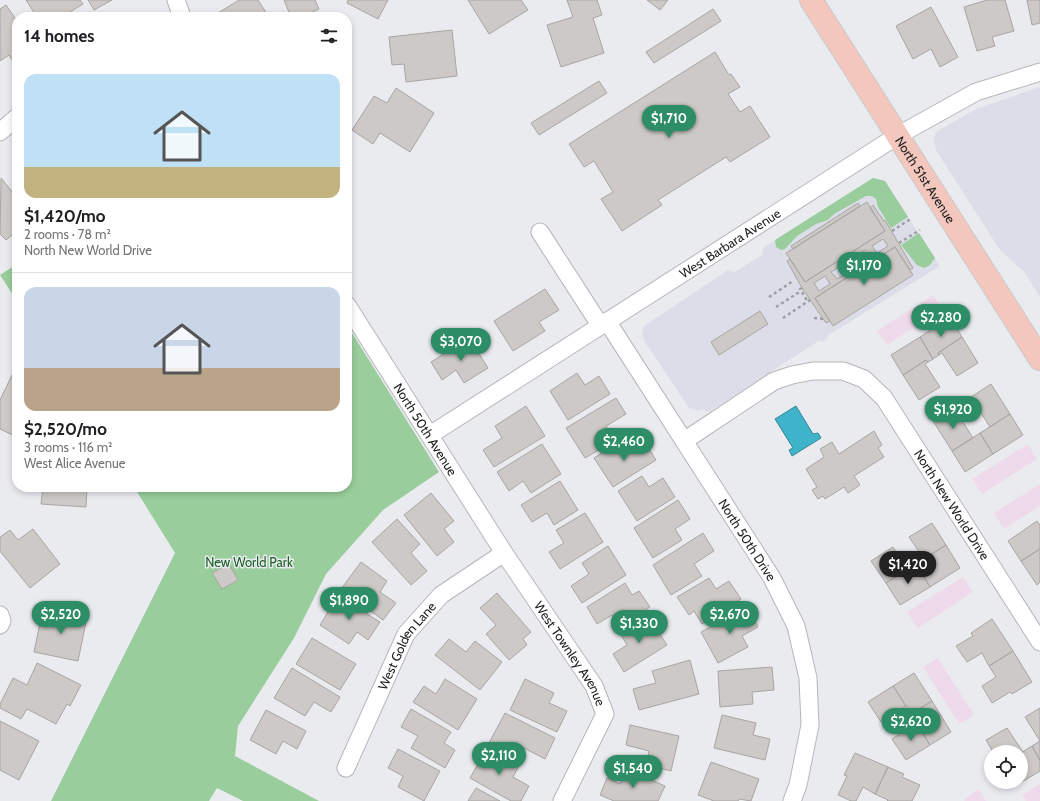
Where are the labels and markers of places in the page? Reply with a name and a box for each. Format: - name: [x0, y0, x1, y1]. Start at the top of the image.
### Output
- pin: $1,710: [636, 105, 702, 139]
- pin: $1,170: [831, 252, 897, 286]
- pin: $2,280: [908, 304, 974, 338]
- pin: $3,070: [428, 328, 494, 362]
- pin: $1,920: [920, 396, 986, 430]
- pin: $2,460: [591, 428, 657, 462]
- pin: $1,420: [875, 551, 941, 585]
- pin: $1,890: [316, 587, 382, 621]
- pin: $2,520: [28, 601, 94, 635]
- pin: $2,670: [697, 601, 763, 635]
- pin: $1,330: [606, 610, 672, 644]
- pin: $2,620: [878, 708, 944, 742]
- pin: $2,110: [466, 742, 532, 776]
- pin: $1,540: [600, 755, 666, 789]

